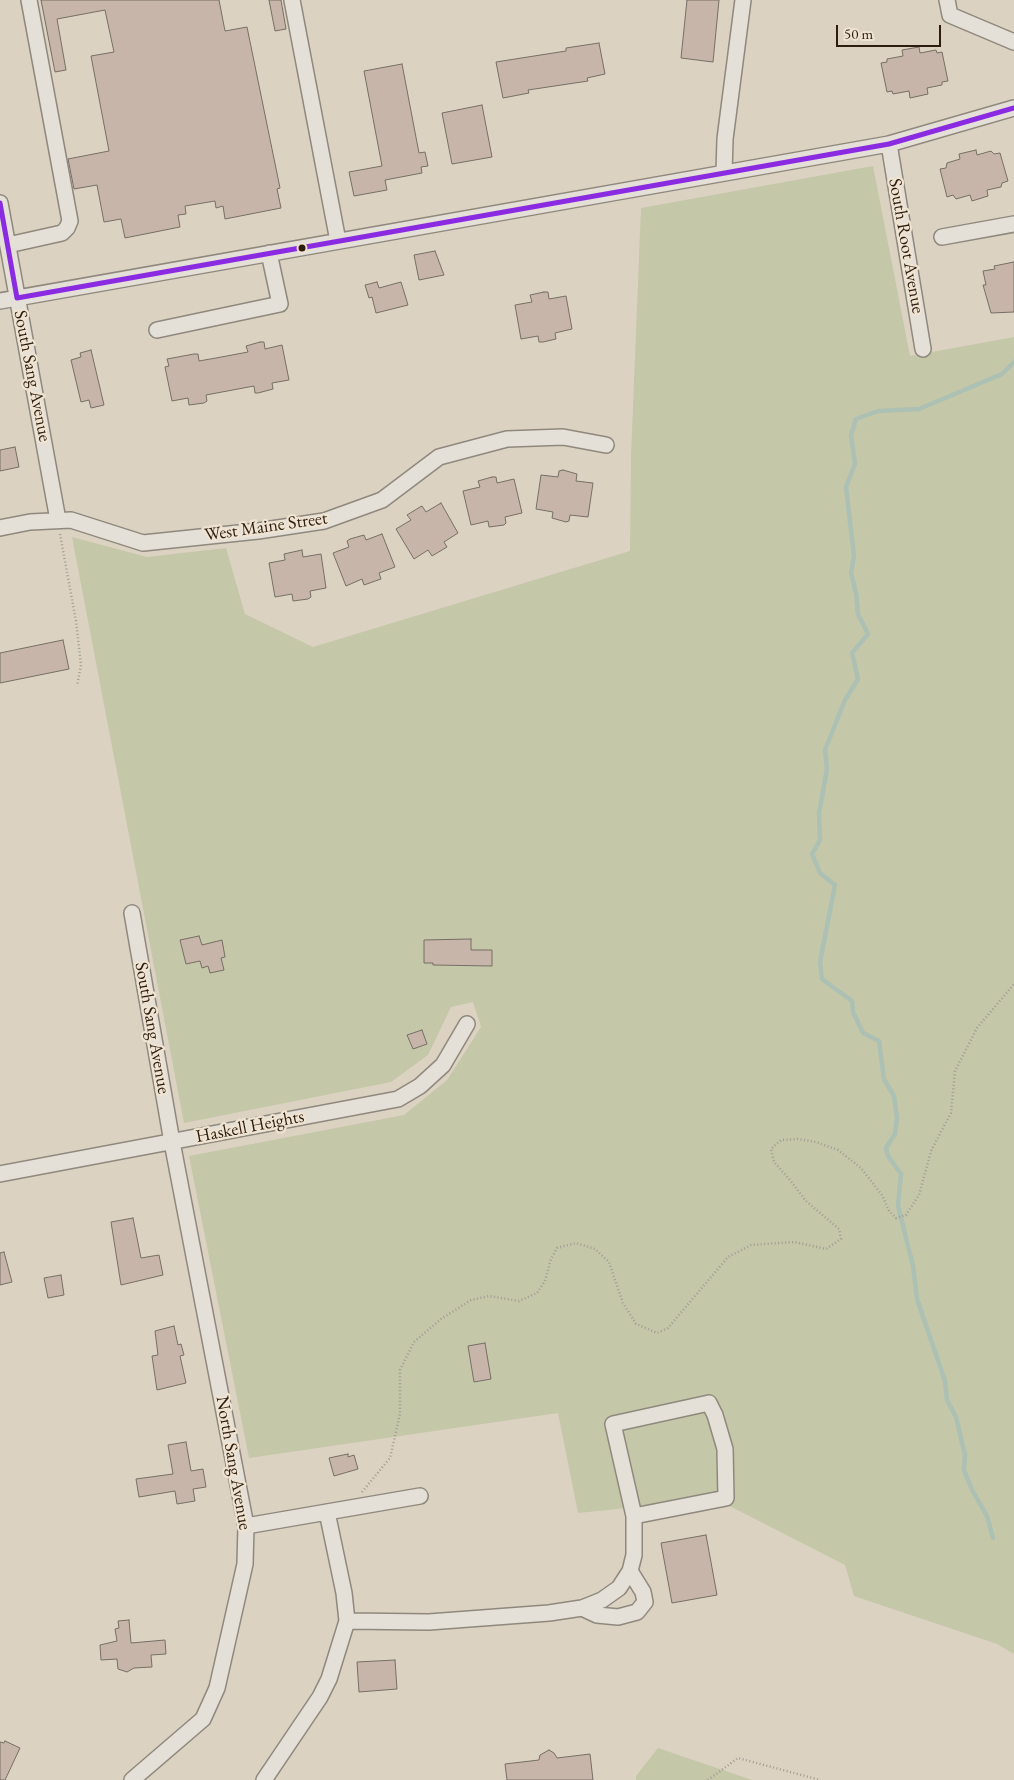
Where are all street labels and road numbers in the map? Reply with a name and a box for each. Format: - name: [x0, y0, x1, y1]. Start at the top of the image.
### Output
- street label: South Root Avenue: [883, 177, 929, 315]
- street label: South Sang Avenue: [9, 308, 55, 444]
- street label: West Maine Street: [203, 508, 329, 546]
- street label: South Sang Avenue: [130, 960, 174, 1096]
- street label: Haskell Heights: [194, 1106, 306, 1148]
- street label: North Sang Avenue: [211, 1394, 255, 1532]

